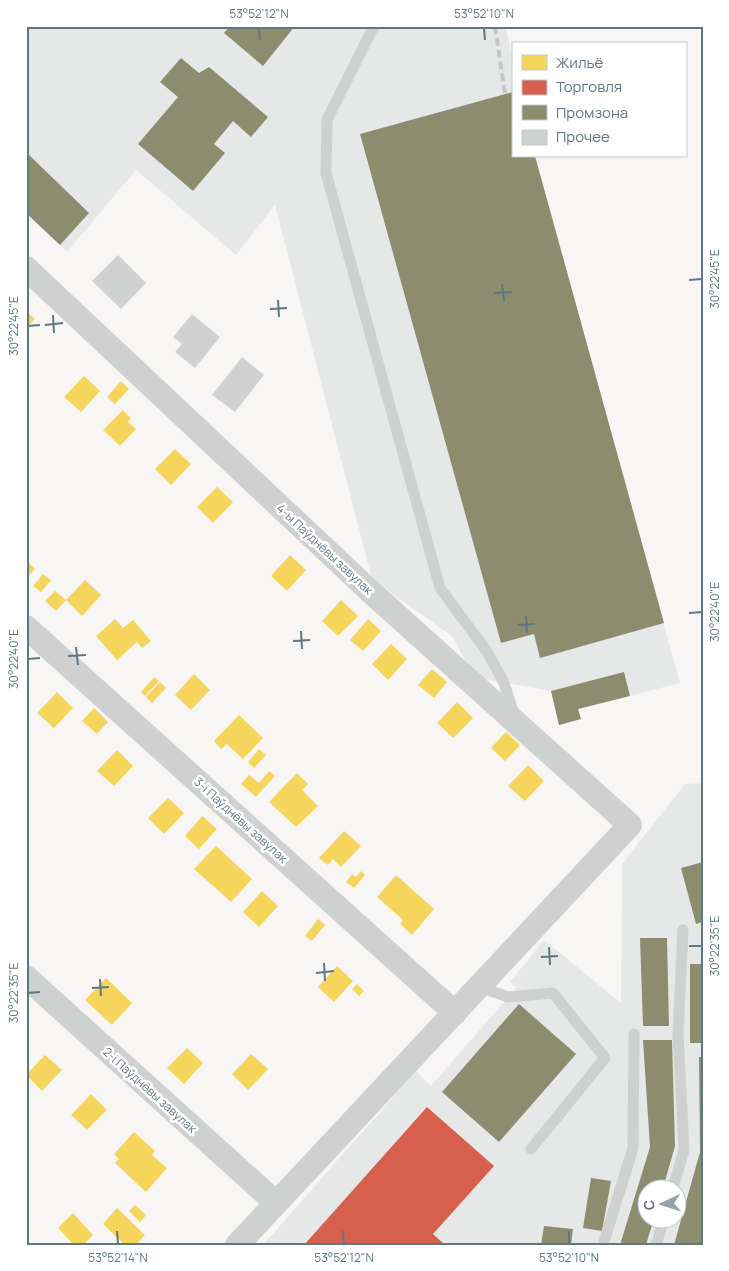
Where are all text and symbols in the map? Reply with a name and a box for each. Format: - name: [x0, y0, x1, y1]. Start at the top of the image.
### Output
- text: 53°52'12"N: [229, 5, 289, 22]
- text: 53°52'10"N: [454, 5, 514, 22]
- legend: [512, 42, 686, 158]
- text: Жильё: [556, 52, 604, 73]
- text: Торговля: [556, 76, 622, 97]
- text: Промзона: [556, 102, 628, 123]
- text: Прочее: [556, 126, 610, 147]
- text: 30°22'45"E: [706, 249, 723, 309]
- text: 30°22'45"E: [5, 296, 22, 356]
- street label: 4-ы Паўднёвы завулак: [273, 500, 378, 599]
- text: 30°22'40"E: [706, 582, 723, 642]
- text: 30°22'40"E: [5, 629, 22, 689]
- street label: 3-і Паўднёвы завулак: [191, 773, 292, 867]
- text: 30°22'35"E: [706, 915, 723, 976]
- text: 30°22'35"E: [5, 962, 22, 1023]
- street label: 2-і Паўднёвы завулак: [99, 1043, 201, 1137]
- north arrow: [636, 1178, 686, 1228]
- text: С: [639, 1199, 658, 1211]
- text: 53°52'14"N: [88, 1249, 148, 1266]
- text: 53°52'12"N: [314, 1249, 374, 1266]
- text: 53°52'10"N: [539, 1249, 599, 1266]

